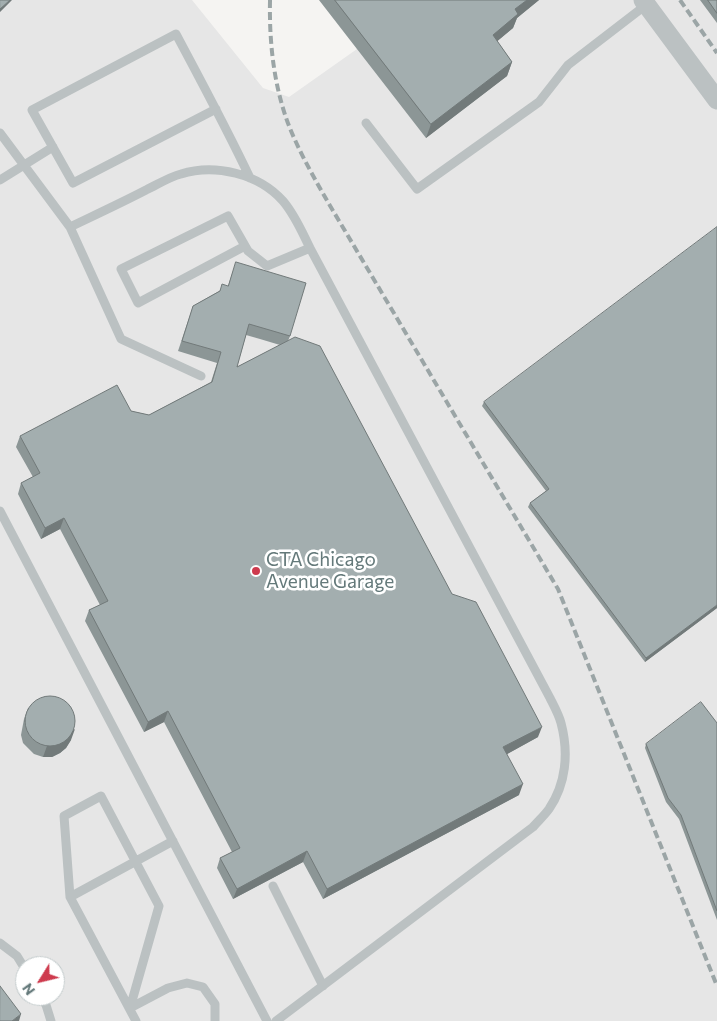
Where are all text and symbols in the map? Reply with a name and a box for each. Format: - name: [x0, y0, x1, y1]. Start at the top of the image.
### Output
- place label: CTA Chicago Avenue Garage: [266, 549, 394, 593]
- marker: CTA Chicago Avenue Garage: [250, 565, 262, 577]
- north arrow: [15, 956, 65, 1006]
- text: N: [18, 980, 38, 999]

